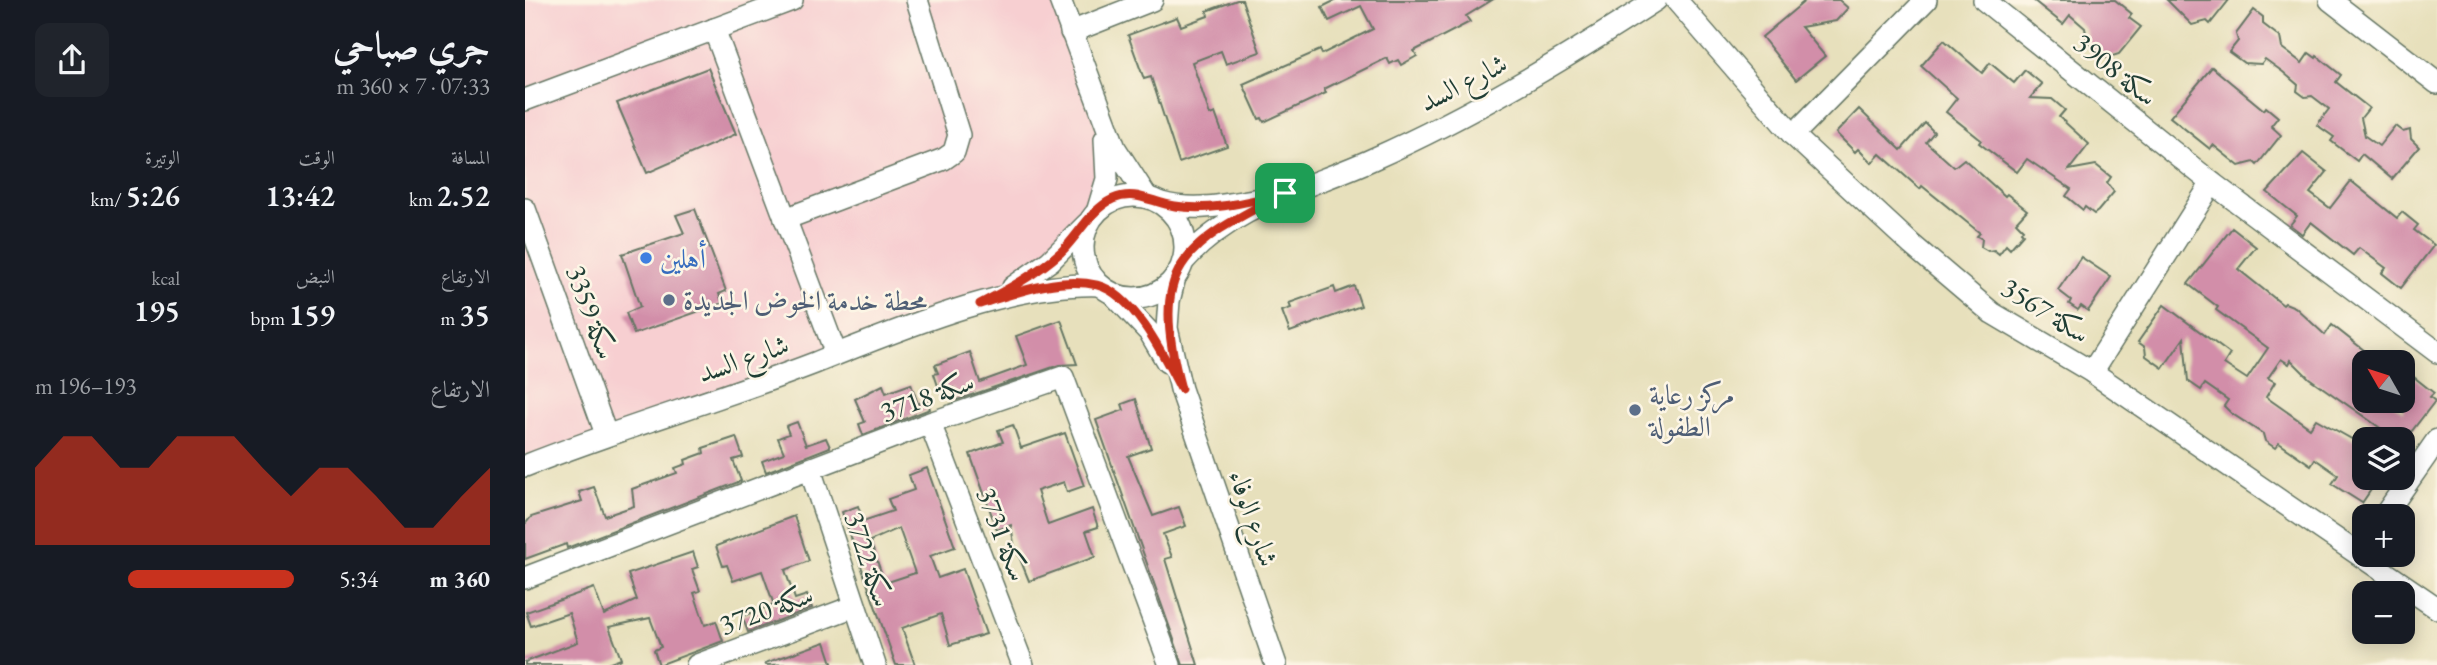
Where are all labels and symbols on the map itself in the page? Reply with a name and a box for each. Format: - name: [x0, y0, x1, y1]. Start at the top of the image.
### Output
- street label: سكة 3908: [2067, 24, 2165, 114]
- street label: شارع السد: [1413, 45, 1516, 125]
- pin: [1255, 163, 1315, 223]
- place label: أهلين: [660, 239, 706, 276]
- marker: أهلين: [638, 250, 654, 266]
- street label: سكة 3359: [558, 260, 626, 364]
- street label: سكة 3567: [1995, 269, 2097, 351]
- place label: محطة خدمة الخوض الجديدة: [683, 282, 927, 318]
- marker: محطة خدمة الخوض الجديدة: [661, 292, 677, 308]
- street label: شارع السد: [693, 326, 795, 396]
- north arrow: [2352, 350, 2415, 413]
- street label: سكة 3718: [875, 362, 979, 430]
- place label: مركز رعاية الطفولة: [1647, 376, 1735, 444]
- marker: مركز رعاية الطفولة: [1627, 402, 1643, 418]
- street label: شارع الوفاء: [1215, 465, 1287, 573]
- street label: سكة 3731: [969, 482, 1037, 586]
- street label: سكة 3722: [837, 507, 901, 611]
- street label: سكة 3720: [714, 575, 818, 643]

